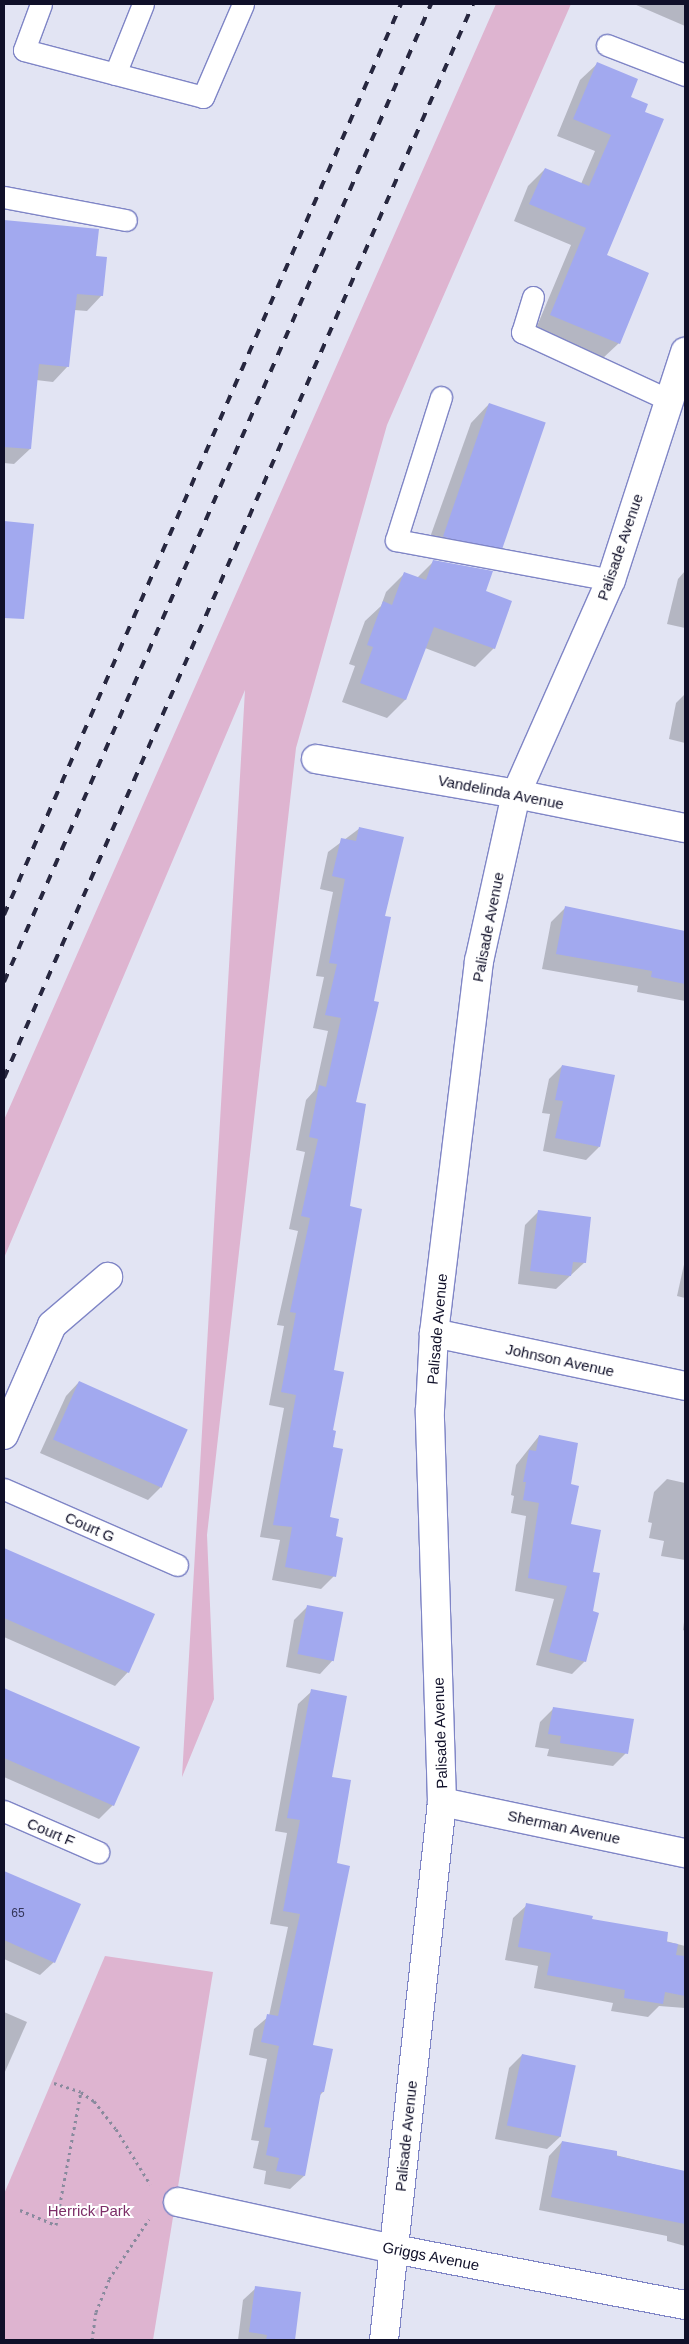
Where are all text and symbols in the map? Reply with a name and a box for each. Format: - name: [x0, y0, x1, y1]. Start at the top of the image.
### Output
- street label: Palisade Avenue: [593, 491, 647, 603]
- street label: Vandelinda Avenue: [436, 771, 566, 813]
- street label: Palisade Avenue: [468, 870, 508, 984]
- street label: Palisade Avenue: [423, 1272, 451, 1386]
- street label: Johnson Avenue: [504, 1340, 616, 1380]
- street label: Court G: [62, 1508, 118, 1546]
- street label: Palisade Avenue: [429, 1677, 451, 1789]
- street label: Sherman Avenue: [506, 1806, 622, 1848]
- street label: Court F: [24, 1814, 78, 1850]
- house number: 65: [11, 1907, 25, 1921]
- street label: Palisade Avenue: [391, 2079, 421, 2193]
- park label: Herrick Park: [48, 2202, 130, 2220]
- street label: Griggs Avenue: [381, 2238, 481, 2274]

